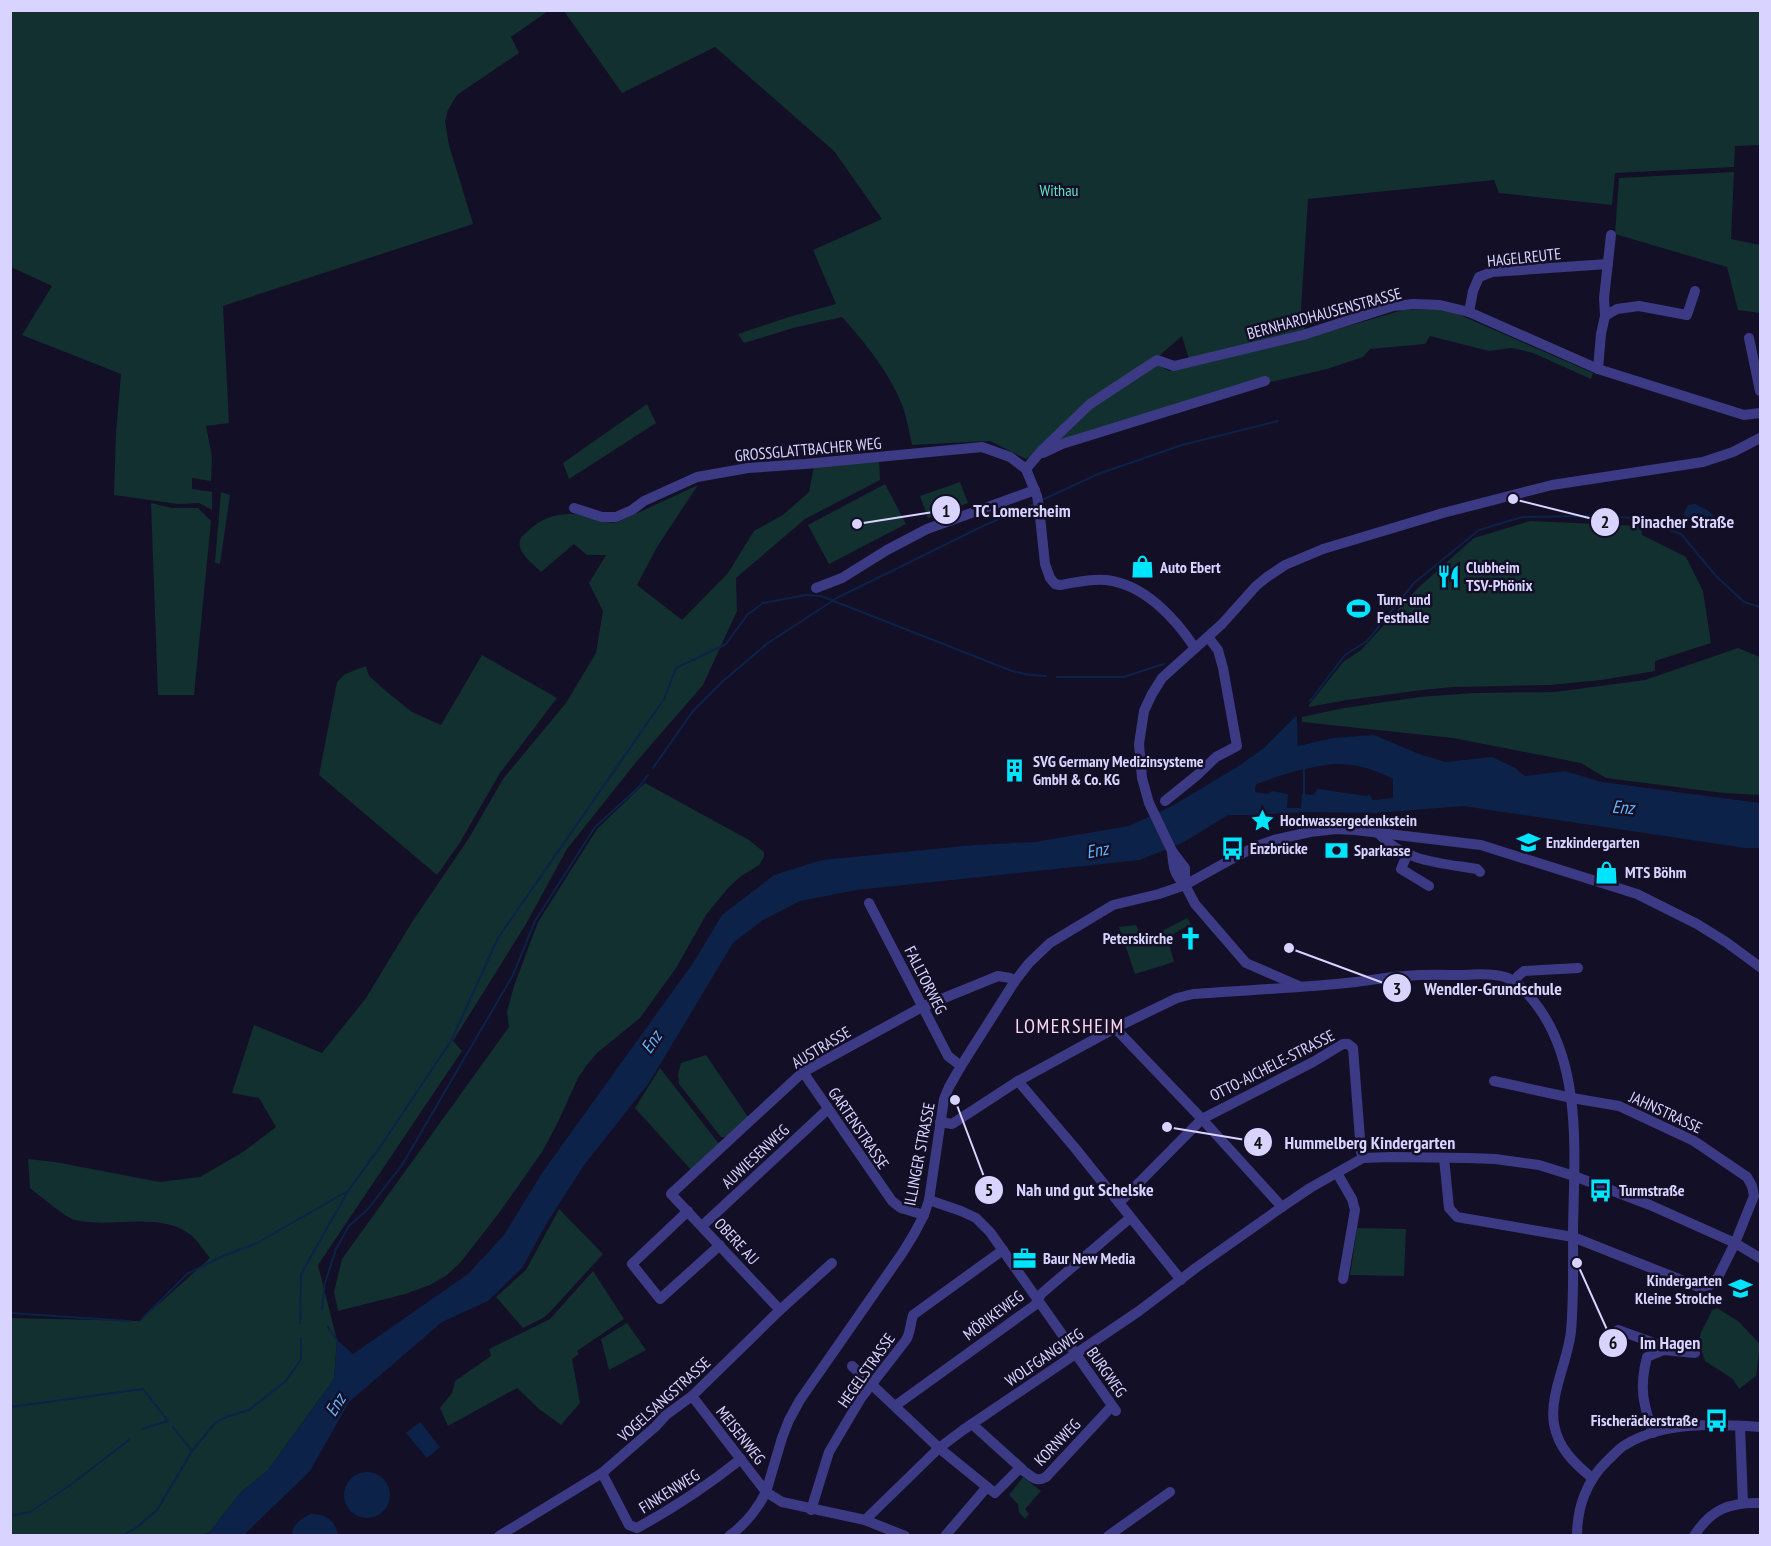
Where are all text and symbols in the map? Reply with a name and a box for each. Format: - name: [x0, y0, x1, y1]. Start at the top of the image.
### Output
- park label: Withau: [1039, 180, 1079, 200]
- street label: HAGELREUTE: [1486, 243, 1562, 271]
- street label: BERNHARDHAUSENSTRASSE: [1245, 283, 1404, 343]
- street label: GROSSGLATTBACHER WEG: [734, 433, 882, 465]
- callout: TC Lomersheim: [931, 492, 1083, 528]
- text: 1: [942, 499, 950, 522]
- text: TC Lomersheim: [973, 499, 1071, 522]
- callout: Pinacher Straße: [1590, 504, 1746, 540]
- text: 2: [1601, 510, 1609, 533]
- text: Pinacher Straße: [1632, 510, 1734, 533]
- shop icon: Auto Ebert: [1129, 554, 1155, 580]
- place label: Auto Ebert: [1159, 557, 1221, 577]
- place label: Clubheim TSV-Phönix: [1466, 557, 1532, 595]
- restaurant icon: Clubheim TSV-Phönix: [1435, 563, 1461, 589]
- place label: Turn- und Festhalle: [1377, 589, 1431, 627]
- sports icon: Turn- und Festhalle: [1346, 595, 1372, 621]
- place label: SVG Germany Medizinsysteme GmbH & Co. KG: [1033, 751, 1204, 789]
- building icon: SVG Germany Medizinsysteme GmbH & Co. KG: [1002, 757, 1028, 783]
- water label: Enz: [1611, 795, 1637, 819]
- place icon: Hochwassergedenkstein: [1249, 807, 1275, 833]
- place label: Hochwassergedenkstein: [1280, 810, 1417, 830]
- school or university icon: Enzkindergarten: [1515, 829, 1541, 855]
- place label: Enzkindergarten: [1546, 832, 1640, 852]
- bus stop icon: Enzbrücke: [1219, 835, 1245, 861]
- water label: Enz: [1084, 836, 1113, 863]
- bank icon: Sparkasse: [1323, 837, 1349, 863]
- place label: Enzbrücke: [1250, 838, 1308, 858]
- place label: Sparkasse: [1354, 840, 1411, 860]
- shop icon: MTS Böhm: [1594, 859, 1620, 885]
- place label: MTS Böhm: [1625, 862, 1686, 882]
- church icon: Peterskirche: [1178, 925, 1204, 951]
- place label: Peterskirche: [1103, 928, 1173, 948]
- street label: FALLTORWEG: [900, 943, 952, 1018]
- callout: Wendler-Grundschule: [1382, 970, 1574, 1006]
- text: 3: [1393, 977, 1401, 1000]
- text: Wendler-Grundschule: [1423, 977, 1562, 1000]
- district label: LOMERSHEIM: [1015, 1013, 1125, 1039]
- street label: AUSTRASSE: [788, 1022, 854, 1072]
- water label: Enz: [635, 1024, 668, 1058]
- street label: OTTO-AICHELE-STRASSE: [1206, 1025, 1338, 1105]
- street label: GARTENSTRASSE: [824, 1083, 894, 1173]
- street label: JAHNSTRASSE: [1625, 1086, 1706, 1138]
- street label: ILLINGER STRASSE: [899, 1101, 939, 1207]
- street label: AUWIESENWEG: [717, 1120, 793, 1192]
- callout: Hummelberg Kindergarten: [1243, 1124, 1468, 1160]
- text: 4: [1254, 1131, 1263, 1154]
- text: Hummelberg Kindergarten: [1285, 1131, 1455, 1154]
- callout: Nah und gut Schelske: [974, 1172, 1165, 1208]
- bus stop icon: Turmstraße: [1588, 1177, 1614, 1203]
- text: 5: [985, 1178, 993, 1201]
- text: Nah und gut Schelske: [1016, 1178, 1154, 1201]
- place label: Turmstraße: [1619, 1180, 1685, 1200]
- street label: OBERE AU: [710, 1213, 764, 1269]
- office icon: Baur New Media: [1012, 1245, 1038, 1271]
- place label: Baur New Media: [1043, 1248, 1136, 1268]
- place label: Kindergarten Kleine Strolche: [1635, 1270, 1722, 1308]
- school or university icon: Kindergarten Kleine Strolche: [1727, 1276, 1753, 1302]
- street label: MÖRIKEWEG: [959, 1286, 1027, 1344]
- street label: WOLFGANGWEG: [1001, 1323, 1087, 1390]
- callout: Im Hagen: [1598, 1325, 1712, 1361]
- street label: HEGELSTRASSE: [833, 1329, 899, 1411]
- text: 6: [1609, 1331, 1617, 1354]
- text: Im Hagen: [1640, 1331, 1700, 1354]
- street label: BURGWEG: [1083, 1343, 1131, 1401]
- street label: VOGELSANGSTRASSE: [613, 1352, 714, 1446]
- water label: Enz: [319, 1387, 352, 1420]
- street label: MEISENWEG: [712, 1402, 770, 1468]
- bus stop icon: Fischeräckerstraße: [1703, 1407, 1729, 1433]
- place label: Fischeräckerstraße: [1591, 1410, 1698, 1430]
- street label: KORNWEG: [1030, 1414, 1084, 1470]
- street label: FINKENWEG: [635, 1464, 703, 1517]

